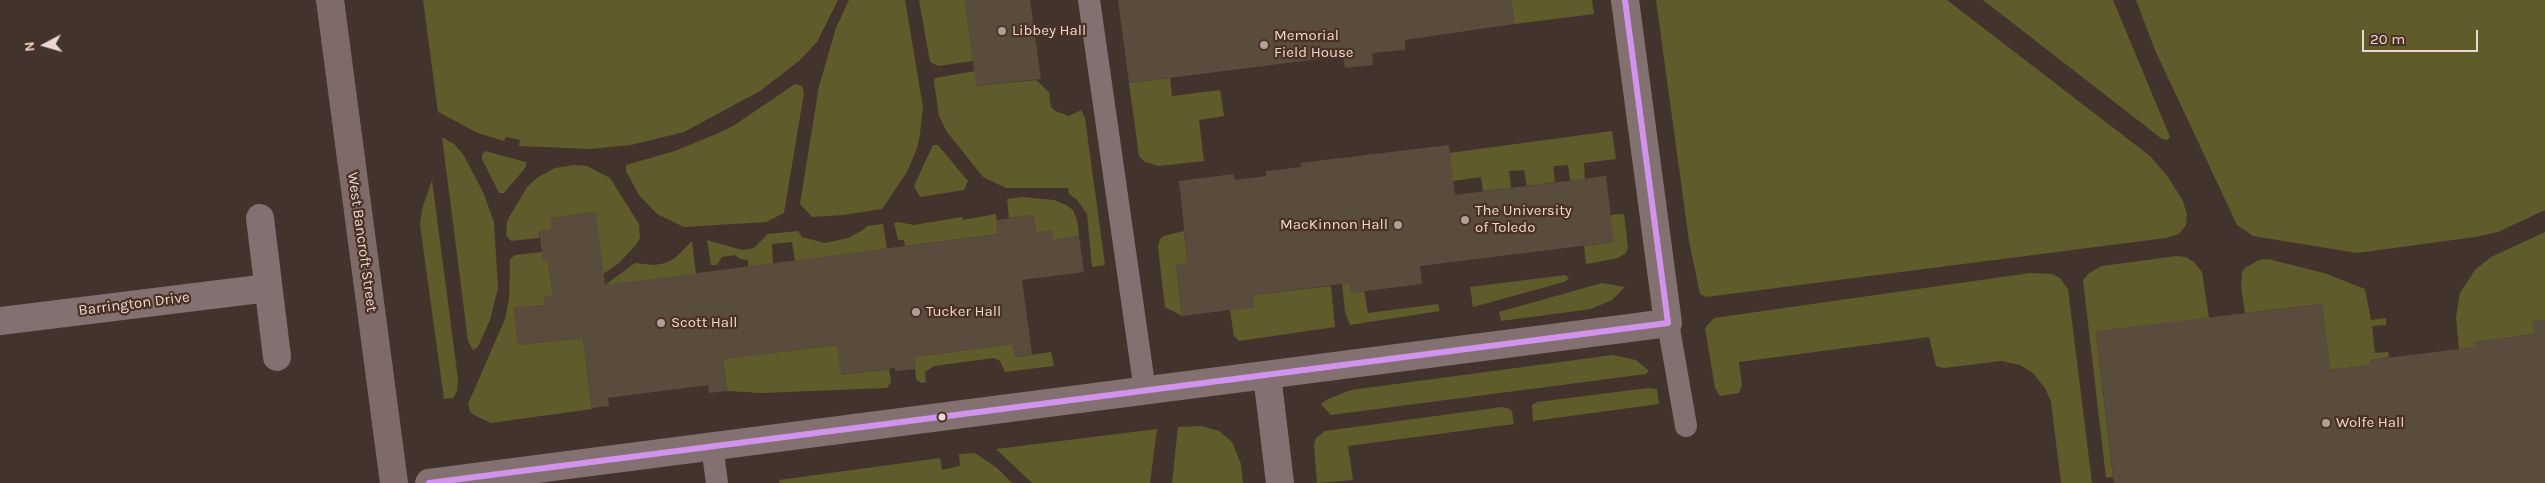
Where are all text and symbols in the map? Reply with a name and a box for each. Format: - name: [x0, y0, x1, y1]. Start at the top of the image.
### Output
- north arrow: [20, 20, 70, 70]
- scale bar: [2365, 20, 2481, 52]
- place label: Libbey Hall: [1012, 22, 1086, 40]
- marker: Libbey Hall: [996, 25, 1008, 37]
- place label: Memorial Field House: [1274, 27, 1354, 62]
- text: 20 m: [2370, 30, 2405, 48]
- marker: Memorial Field House: [1258, 39, 1270, 51]
- text: N: [21, 41, 39, 53]
- street label: West Bancroft Street: [343, 171, 381, 313]
- place label: The University of Toledo: [1475, 202, 1572, 237]
- marker: The University of Toledo: [1459, 214, 1471, 226]
- place label: MacKinnon Hall: [1280, 216, 1388, 234]
- marker: MacKinnon Hall: [1392, 219, 1404, 231]
- street label: Barrington Drive: [77, 288, 191, 320]
- place label: Tucker Hall: [926, 303, 1001, 321]
- marker: Tucker Hall: [910, 306, 922, 318]
- place label: Scott Hall: [671, 314, 738, 332]
- marker: Scott Hall: [655, 317, 667, 329]
- unlabelled marker: [937, 412, 947, 422]
- place label: Wolfe Hall: [2336, 414, 2404, 432]
- marker: Wolfe Hall: [2320, 417, 2332, 429]

